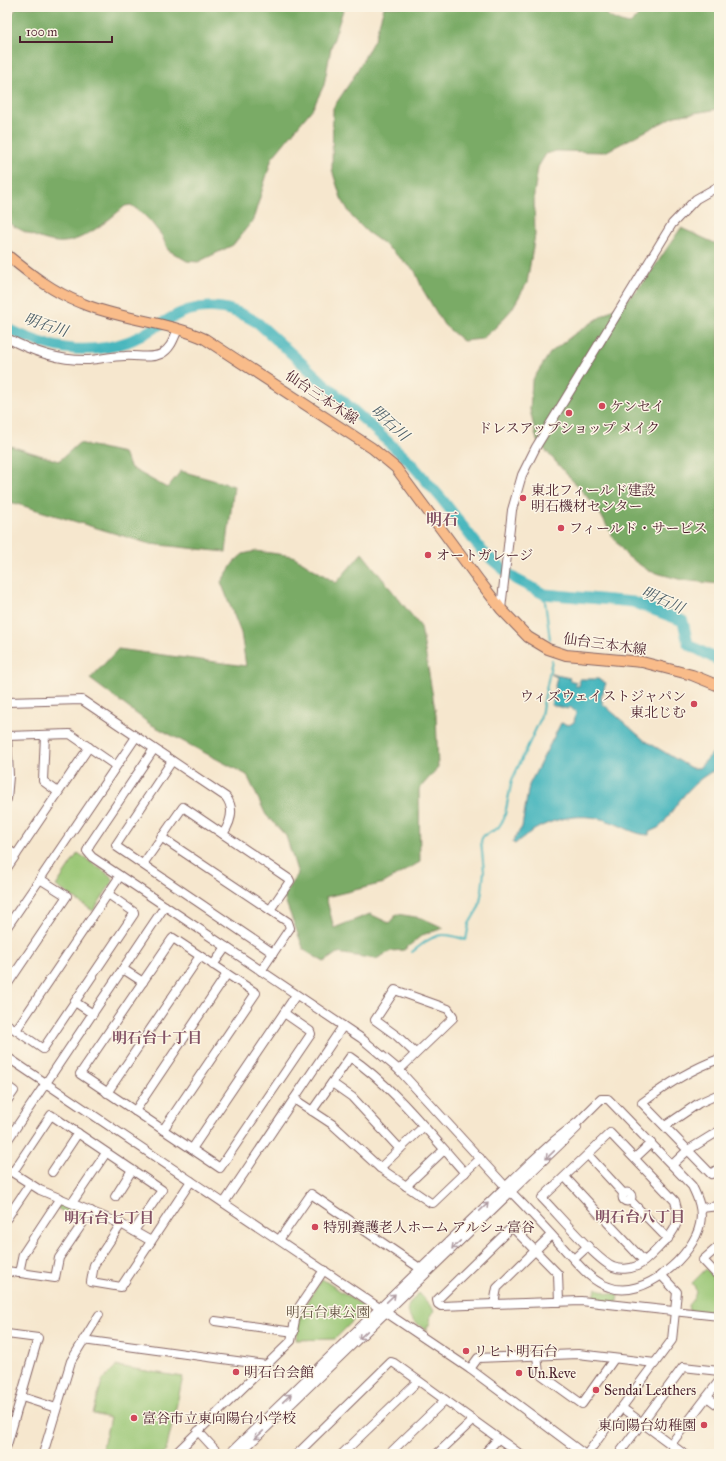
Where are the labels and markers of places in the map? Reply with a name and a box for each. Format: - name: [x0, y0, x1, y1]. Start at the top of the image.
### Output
- place label: ケンセイ: [610, 398, 665, 415]
- marker: ケンセイ: [597, 401, 607, 411]
- marker: ドレスアップショップ メイク: [564, 408, 574, 418]
- place label: ドレスアップショップ メイク: [478, 420, 660, 437]
- place label: 東北フィールド建設 明石機材センター: [531, 482, 656, 515]
- marker: 東北フィールド建設 明石機材センター: [518, 493, 528, 503]
- place label: フィールド・サービス: [569, 520, 708, 537]
- marker: フィールド・サービス: [556, 523, 566, 533]
- place label: オートガレージ: [436, 547, 533, 564]
- marker: オートガレージ: [423, 550, 433, 560]
- place label: ウィズウェイストジャパン 東北じむ: [520, 688, 686, 721]
- marker: ウィズウェイストジャパン 東北じむ: [689, 699, 699, 709]
- place label: 特別養護老人ホーム アルシュ富谷: [323, 1219, 535, 1236]
- marker: 特別養護老人ホーム アルシュ富谷: [310, 1222, 320, 1232]
- place label: リヒト明石台: [474, 1343, 558, 1360]
- marker: リヒト明石台: [461, 1346, 471, 1356]
- place label: 明石台会館: [244, 1364, 314, 1381]
- place label: Un.Reve: [527, 1365, 576, 1382]
- marker: 明石台会館: [231, 1367, 241, 1377]
- marker: Un.Reve: [514, 1368, 524, 1378]
- place label: Sendai Leathers: [604, 1382, 696, 1399]
- marker: Sendai Leathers: [591, 1385, 601, 1395]
- place label: 富谷市立東向陽台小学校: [142, 1410, 296, 1427]
- marker: 富谷市立東向陽台小学校: [129, 1413, 139, 1423]
- place label: 東向陽台幼稚園: [598, 1417, 696, 1434]
- marker: 東向陽台幼稚園: [699, 1420, 709, 1430]

